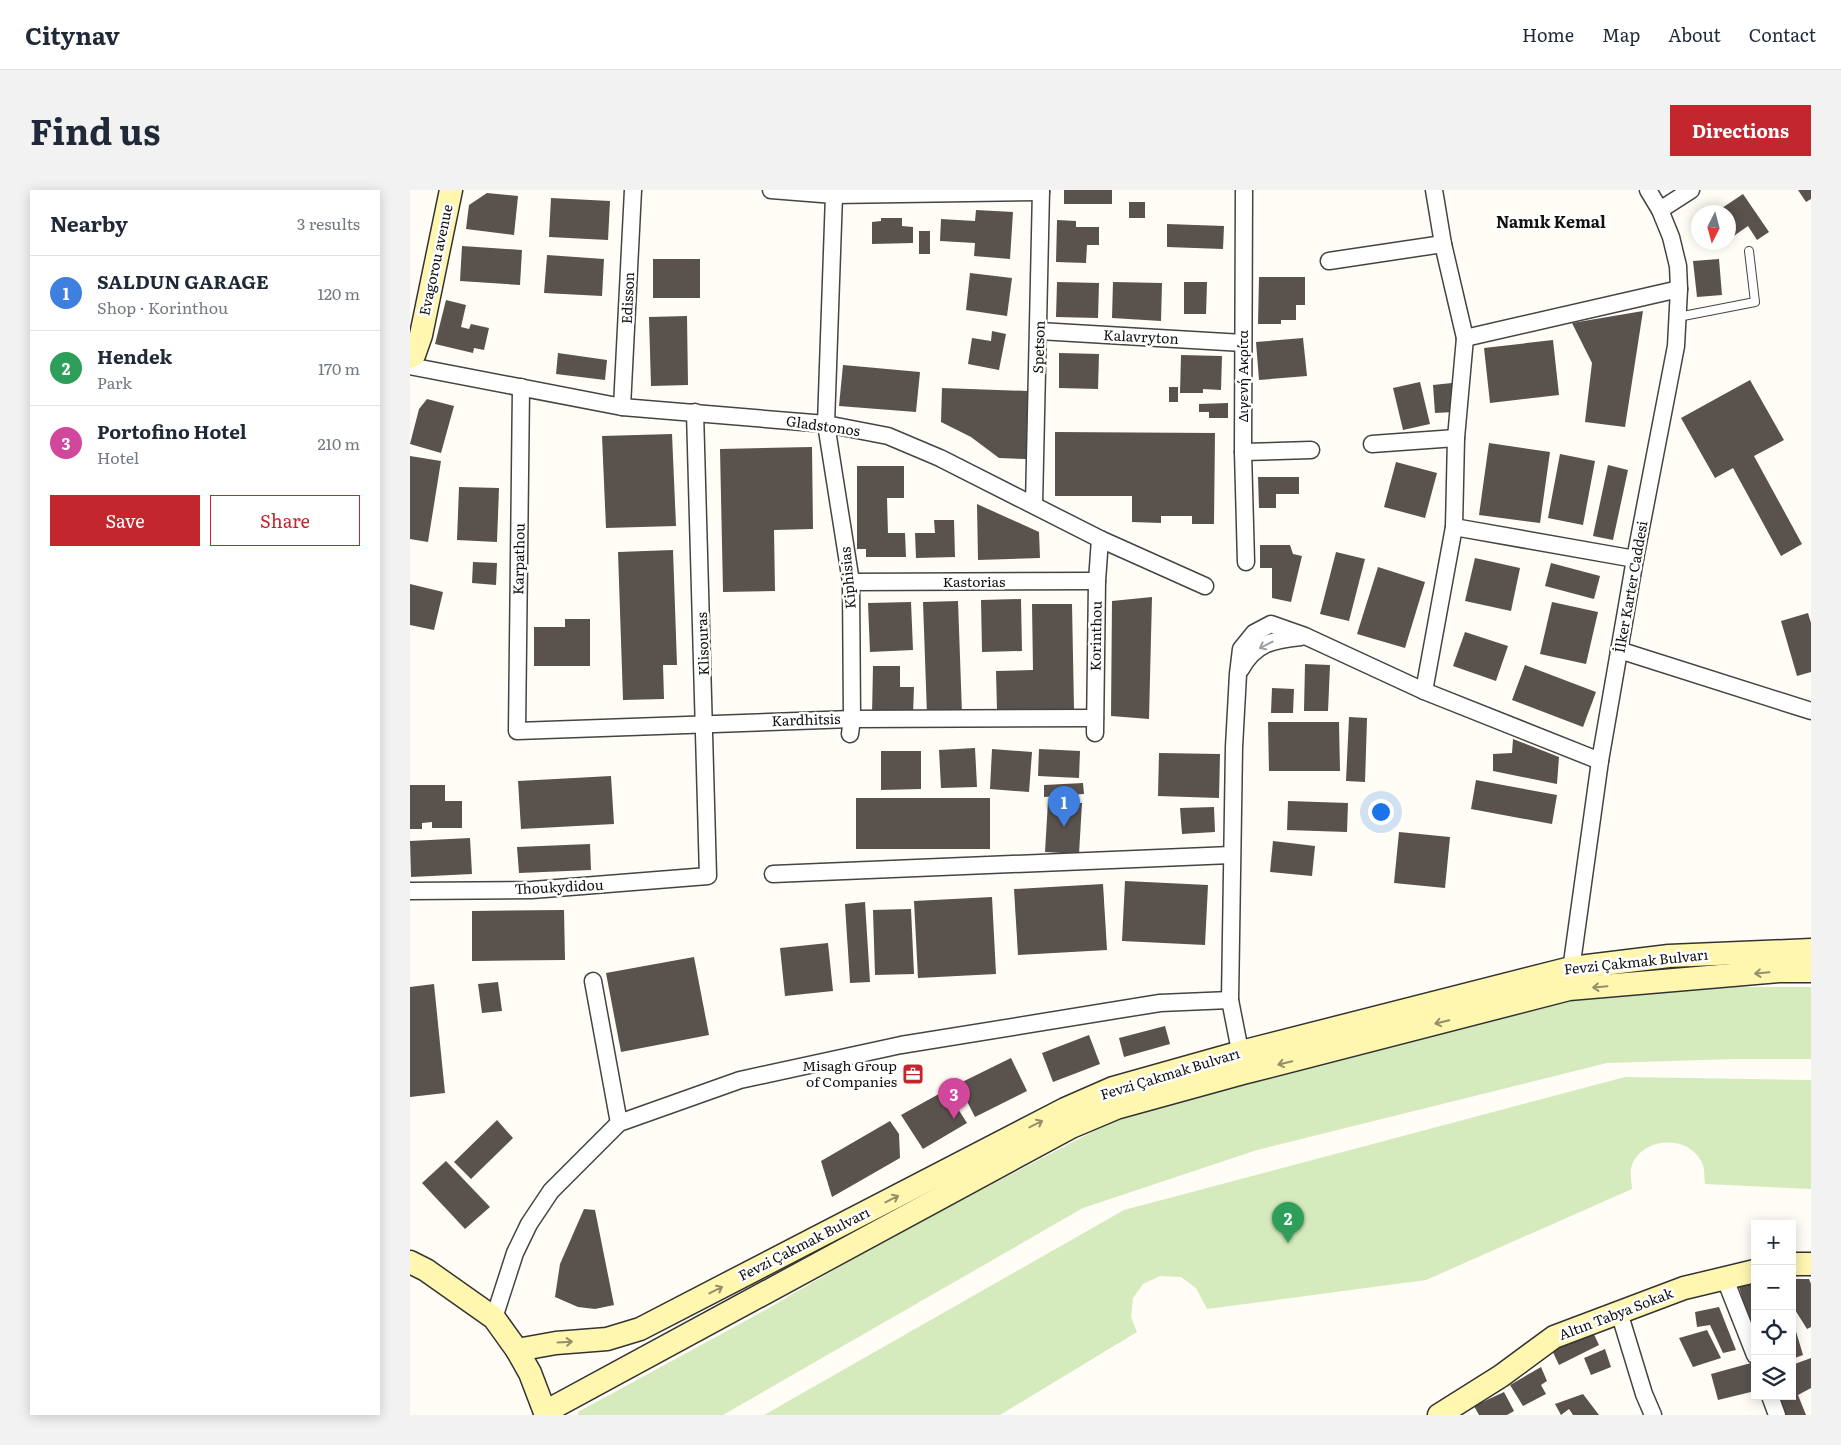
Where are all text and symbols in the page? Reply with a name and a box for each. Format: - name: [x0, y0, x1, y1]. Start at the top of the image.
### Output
- text: Citynav: [25, 17, 120, 52]
- text: Home: [1522, 21, 1574, 48]
- text: Map: [1602, 21, 1640, 48]
- text: About: [1668, 21, 1721, 48]
- text: Contact: [1749, 21, 1816, 48]
- text: Find us: [30, 104, 160, 156]
- button: Directions: [1670, 105, 1811, 156]
- street label: Evagorou avenue: [413, 202, 457, 317]
- north arrow: [1691, 205, 1736, 250]
- text: Nearby: [50, 207, 128, 238]
- district label: Namık Kemal: [1496, 209, 1606, 233]
- text: 3 results: [297, 211, 360, 235]
- text: SALDUN GARAGE: [97, 267, 269, 295]
- street label: Edisson: [616, 271, 638, 325]
- text: 1: [63, 281, 69, 305]
- text: 120 m: [317, 281, 360, 305]
- text: Shop · Korinthou: [97, 295, 228, 319]
- street label: Spetson: [1027, 320, 1049, 374]
- street label: Kalavryton: [1103, 324, 1179, 348]
- street label: Διγενή Ακρίτα: [1232, 329, 1252, 422]
- text: Hendek: [97, 342, 172, 370]
- text: 2: [62, 356, 70, 380]
- text: 170 m: [318, 356, 360, 380]
- text: Park: [97, 370, 132, 394]
- street label: Gladstonos: [785, 410, 861, 440]
- text: Portofino Hotel: [97, 417, 247, 445]
- text: 3: [62, 431, 70, 455]
- text: 210 m: [317, 431, 360, 455]
- text: Hotel: [97, 445, 139, 469]
- button: Save: [50, 495, 200, 546]
- button: Share: [210, 495, 360, 546]
- street label: İlker Karter Caddesi: [1609, 519, 1652, 654]
- street label: Karpathou: [507, 523, 529, 595]
- street label: Kiphisias: [834, 546, 860, 610]
- street label: Kastorias: [943, 571, 1005, 591]
- street label: Korinthou: [1084, 601, 1106, 671]
- street label: Klisouras: [691, 612, 713, 676]
- one-way arrow: [1258, 640, 1273, 650]
- street label: Kardhitsis: [771, 708, 841, 730]
- pin: 1: [1048, 786, 1080, 827]
- your location: [1368, 799, 1394, 825]
- street label: Thoukydidou: [514, 874, 604, 898]
- street label: Fevzi Çakmak Bulvarı: [1563, 943, 1709, 979]
- one-way arrow: [1755, 968, 1771, 978]
- one-way arrow: [1593, 982, 1609, 991]
- one-way arrow: [1435, 1018, 1451, 1027]
- street label: Fevzi Çakmak Bulvarı: [1098, 1042, 1242, 1104]
- place label: Misagh Group of Companies: [802, 1055, 897, 1091]
- one-way arrow: [1277, 1058, 1293, 1068]
- office icon: Misagh Group of Companies: [901, 1062, 925, 1086]
- pin: 3: [938, 1078, 970, 1119]
- one-way arrow: [1028, 1119, 1043, 1128]
- one-way arrow: [884, 1194, 899, 1204]
- street label: Fevzi Çakmak Bulvarı: [734, 1201, 873, 1285]
- pin: 2: [1272, 1202, 1304, 1243]
- map controls: [1751, 1220, 1796, 1400]
- button: +: [1751, 1220, 1796, 1265]
- button: −: [1751, 1265, 1796, 1310]
- street label: Altın Tabya Sokak: [1556, 1282, 1676, 1344]
- one-way arrow: [708, 1285, 723, 1294]
- button: locate: [1751, 1310, 1796, 1355]
- one-way arrow: [557, 1338, 573, 1347]
- button: layers: [1751, 1355, 1796, 1400]

